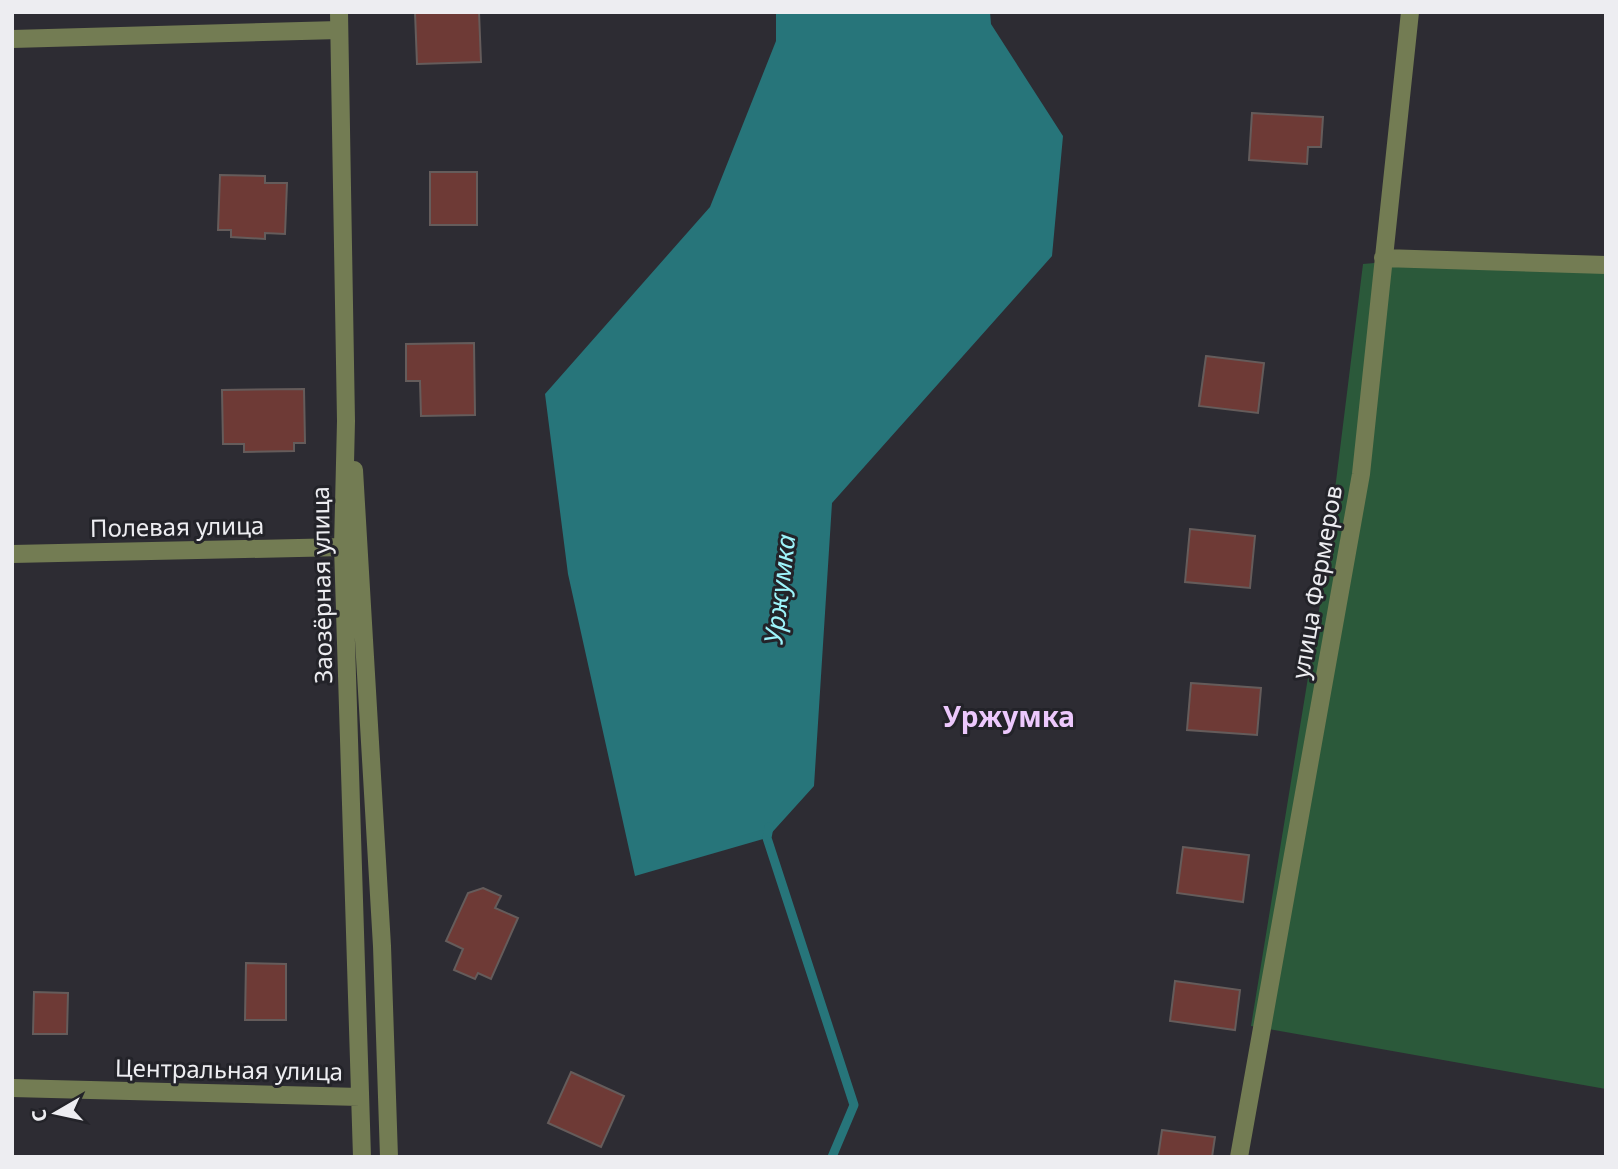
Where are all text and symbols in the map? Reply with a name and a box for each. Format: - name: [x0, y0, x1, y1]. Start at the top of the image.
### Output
- street label: улица Фермеров: [1283, 483, 1349, 681]
- street label: Заозёрная улица: [303, 486, 339, 684]
- street label: Полевая улица: [90, 508, 264, 544]
- water label: Уржумка: [754, 532, 804, 646]
- district label: Уржумка: [943, 697, 1075, 735]
- street label: Центральная улица: [115, 1051, 343, 1087]
- north arrow: [21, 1078, 91, 1148]
- text: С: [25, 1108, 53, 1124]

